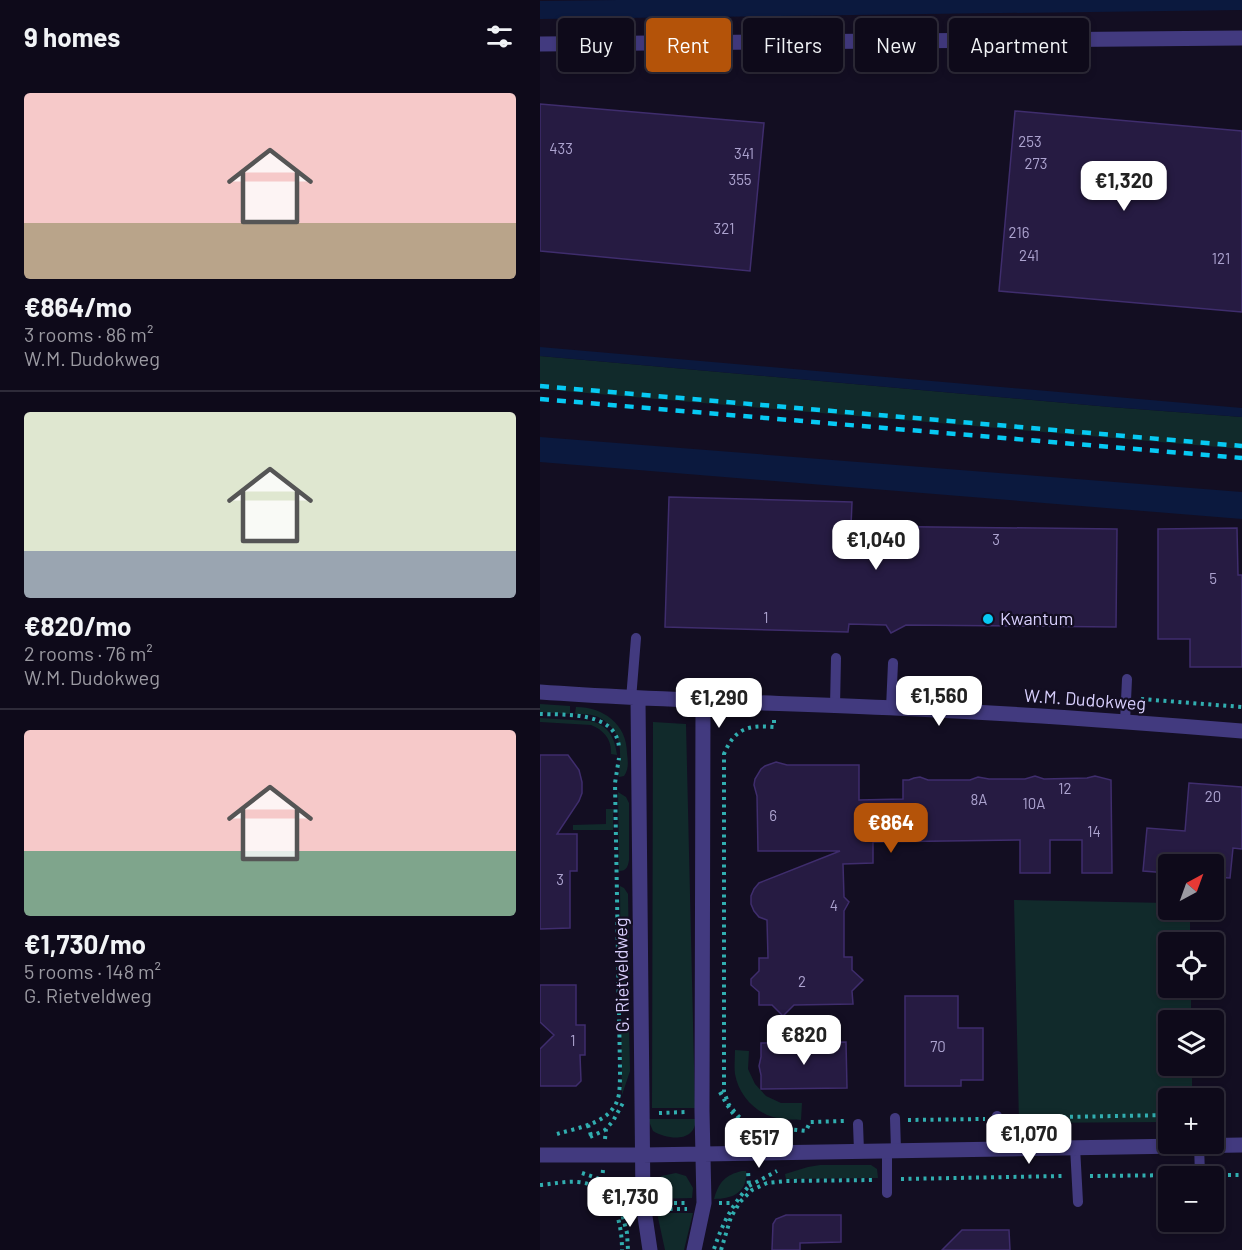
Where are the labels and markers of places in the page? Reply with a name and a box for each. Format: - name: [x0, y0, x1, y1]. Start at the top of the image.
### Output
- pin: €1,320: [1075, 161, 1173, 212]
- pin: €1,040: [827, 520, 925, 571]
- place label: Kwantum: [1000, 607, 1073, 629]
- marker: Kwantum: [981, 612, 995, 626]
- pin: €1,560: [890, 676, 988, 727]
- pin: €1,290: [670, 678, 768, 729]
- pin: €864: [855, 803, 927, 854]
- pin: €820: [768, 1015, 840, 1066]
- pin: €1,070: [980, 1114, 1078, 1165]
- pin: €517: [723, 1118, 795, 1169]
- pin: €1,730: [581, 1177, 679, 1228]

